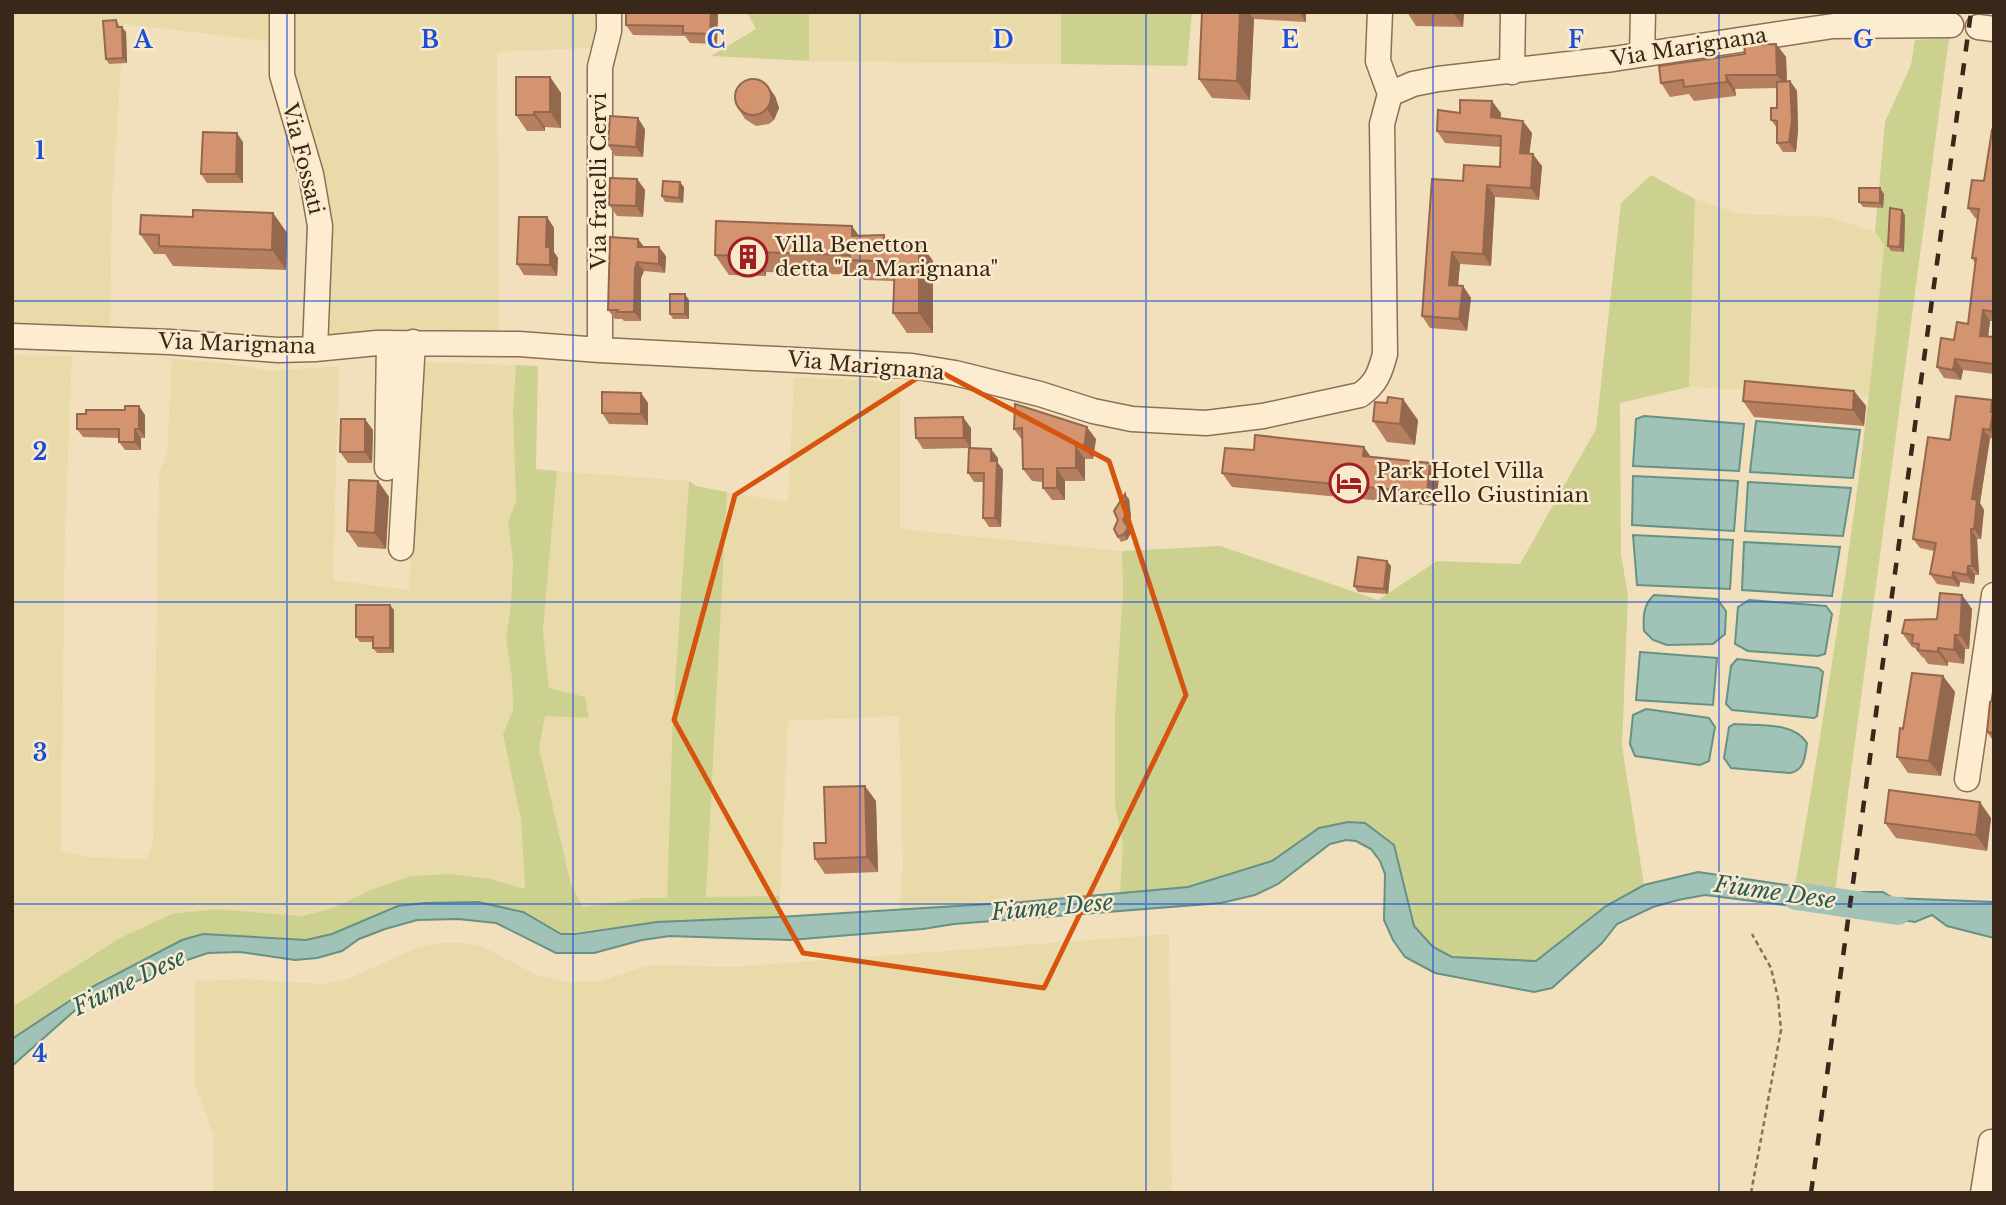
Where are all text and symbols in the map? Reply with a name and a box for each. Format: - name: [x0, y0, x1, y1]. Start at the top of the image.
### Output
- street label: Via Marignana: [1608, 22, 1769, 72]
- text: A: [133, 26, 154, 54]
- text: B: [421, 26, 439, 54]
- text: C: [707, 26, 725, 54]
- text: D: [992, 26, 1014, 54]
- text: E: [1281, 26, 1299, 54]
- text: F: [1568, 26, 1584, 54]
- text: G: [1853, 26, 1873, 54]
- street label: Via fratelli Cervi: [586, 93, 612, 270]
- street label: Via Fossati: [276, 100, 329, 217]
- text: 1: [35, 137, 45, 165]
- place label: Villa Benetton detta "La Marignana": [774, 232, 998, 282]
- building icon: Villa Benetton detta "La Marignana": [727, 236, 769, 278]
- street label: Via Marignana: [157, 328, 316, 360]
- street label: Via Marignana: [785, 346, 946, 386]
- text: 2: [33, 438, 47, 466]
- place label: Park Hotel Villa Marcello Giustinian: [1376, 458, 1589, 508]
- hotel icon: Park Hotel Villa Marcello Giustinian: [1328, 462, 1370, 504]
- text: 3: [33, 739, 47, 767]
- water label: Fiume Dese: [1711, 869, 1838, 914]
- water label: Fiume Dese: [989, 888, 1115, 926]
- water label: Fiume Dese: [67, 942, 191, 1022]
- text: 4: [32, 1040, 48, 1068]

